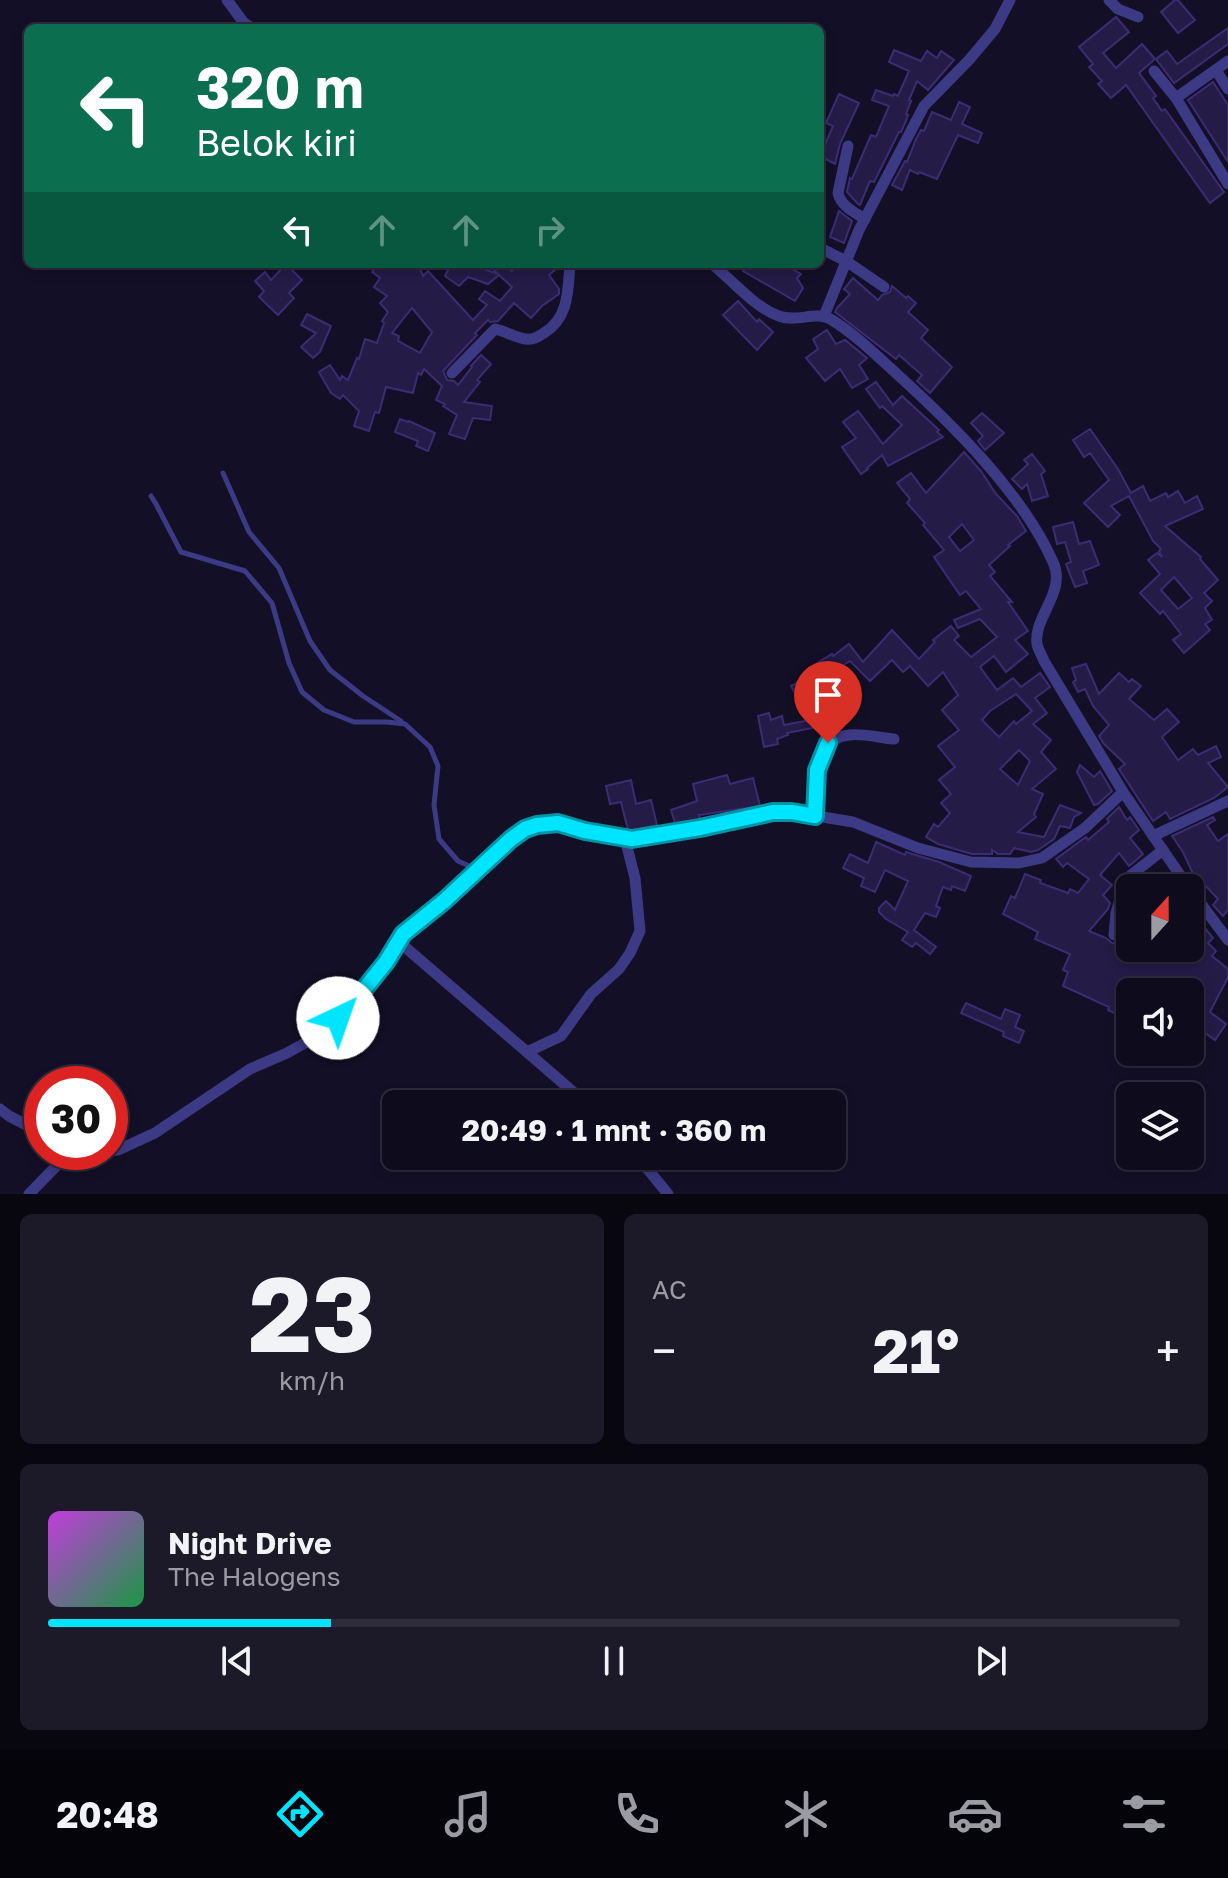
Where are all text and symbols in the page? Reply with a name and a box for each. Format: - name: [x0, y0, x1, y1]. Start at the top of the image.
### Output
- text: 320 m: [196, 53, 364, 120]
- icon: left: [64, 56, 168, 160]
- text: Belok kiri: [196, 121, 357, 164]
- icon: left: [276, 208, 320, 252]
- icon: ahead: [360, 208, 404, 252]
- icon: ahead: [444, 208, 488, 252]
- icon: right: [528, 208, 572, 252]
- pin: [794, 661, 862, 743]
- icon: arrive: [806, 673, 850, 717]
- north arrow: [1116, 874, 1204, 962]
- map controls: [1116, 874, 1204, 1170]
- position arrow: [296, 976, 380, 1060]
- button: sound: [1116, 978, 1204, 1066]
- speed limit sign: 30: [24, 1066, 128, 1170]
- button: layers: [1116, 1082, 1204, 1170]
- text: 20:49 · 1 mnt · 360 m: [462, 1112, 766, 1148]
- text: 23: [249, 1250, 375, 1375]
- text: AC: [652, 1274, 687, 1305]
- text: 21°: [873, 1314, 959, 1386]
- text: −: [652, 1324, 676, 1377]
- text: +: [1156, 1324, 1180, 1377]
- text: km/h: [279, 1365, 345, 1396]
- text: Night Drive: [168, 1525, 332, 1561]
- text: The Halogens: [168, 1561, 341, 1592]
- icon: previous: [215, 1639, 259, 1683]
- icon: pause: [592, 1639, 636, 1683]
- icon: next: [969, 1639, 1013, 1683]
- icon: directions: [272, 1786, 328, 1842]
- icon: music: [440, 1786, 496, 1842]
- icon: phone: [609, 1786, 665, 1842]
- icon: climate: [778, 1786, 834, 1842]
- icon: car: [947, 1786, 1003, 1842]
- icon: filters: [1116, 1786, 1172, 1842]
- text: 20:48: [56, 1793, 159, 1836]

